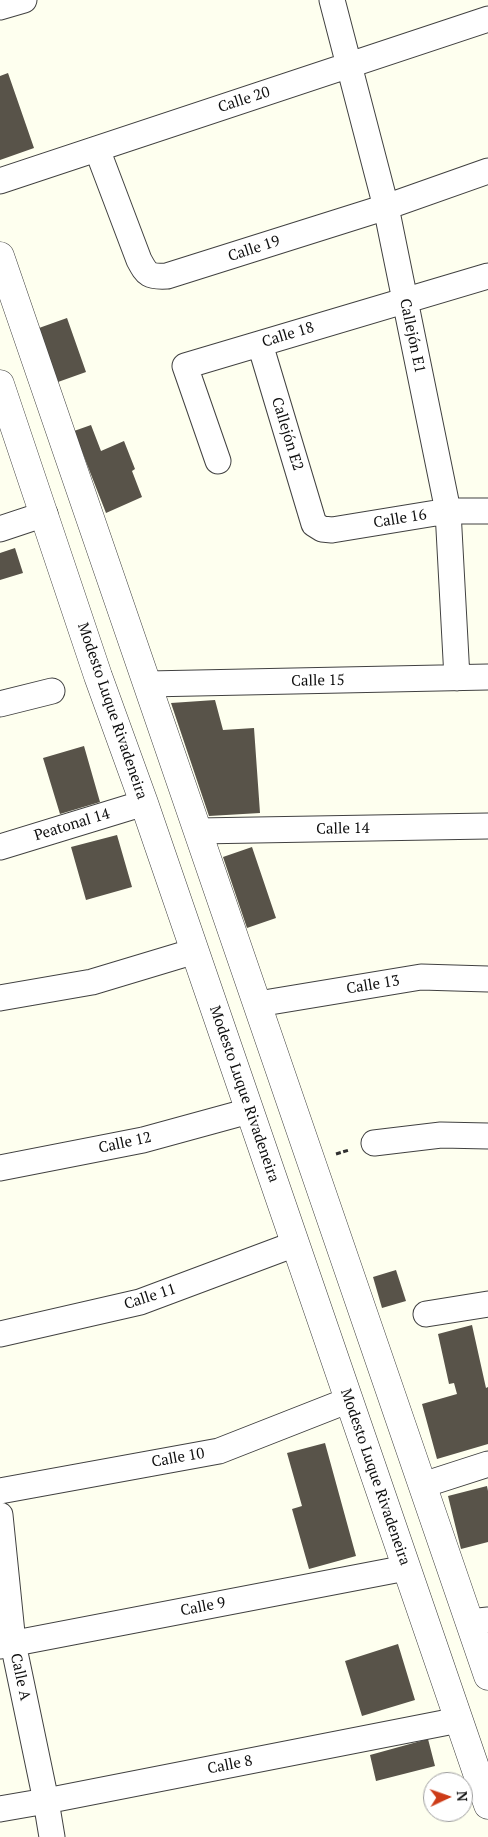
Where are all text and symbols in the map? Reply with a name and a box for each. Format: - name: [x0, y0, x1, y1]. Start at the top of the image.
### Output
- street label: Calle 20: [216, 83, 272, 117]
- street label: Calle 19: [226, 232, 282, 266]
- street label: Callejón E1: [395, 297, 429, 375]
- street label: Calle 18: [260, 319, 316, 351]
- street label: Callejón E2: [267, 395, 307, 473]
- street label: Calle 16: [372, 506, 428, 532]
- street label: Modesto Luque Rivadeneira: [73, 620, 151, 802]
- street label: Calle 15: [291, 672, 345, 690]
- street label: Peatonal 14: [32, 805, 112, 845]
- street label: Calle 14: [316, 820, 370, 838]
- street label: Calle 13: [345, 972, 401, 998]
- street label: Modesto Luque Rivadeneira: [205, 1003, 283, 1185]
- street label: Calle 12: [97, 1129, 153, 1157]
- street label: Calle 11: [122, 1280, 178, 1314]
- street label: Modesto Luque Rivadeneira: [336, 1386, 414, 1568]
- street label: Calle 10: [150, 1444, 206, 1472]
- street label: Calle 9: [179, 1594, 227, 1620]
- street label: Calle A: [6, 1652, 34, 1702]
- street label: Calle 8: [206, 1752, 254, 1778]
- north arrow: [423, 1772, 473, 1822]
- text: N: [453, 1790, 472, 1802]

